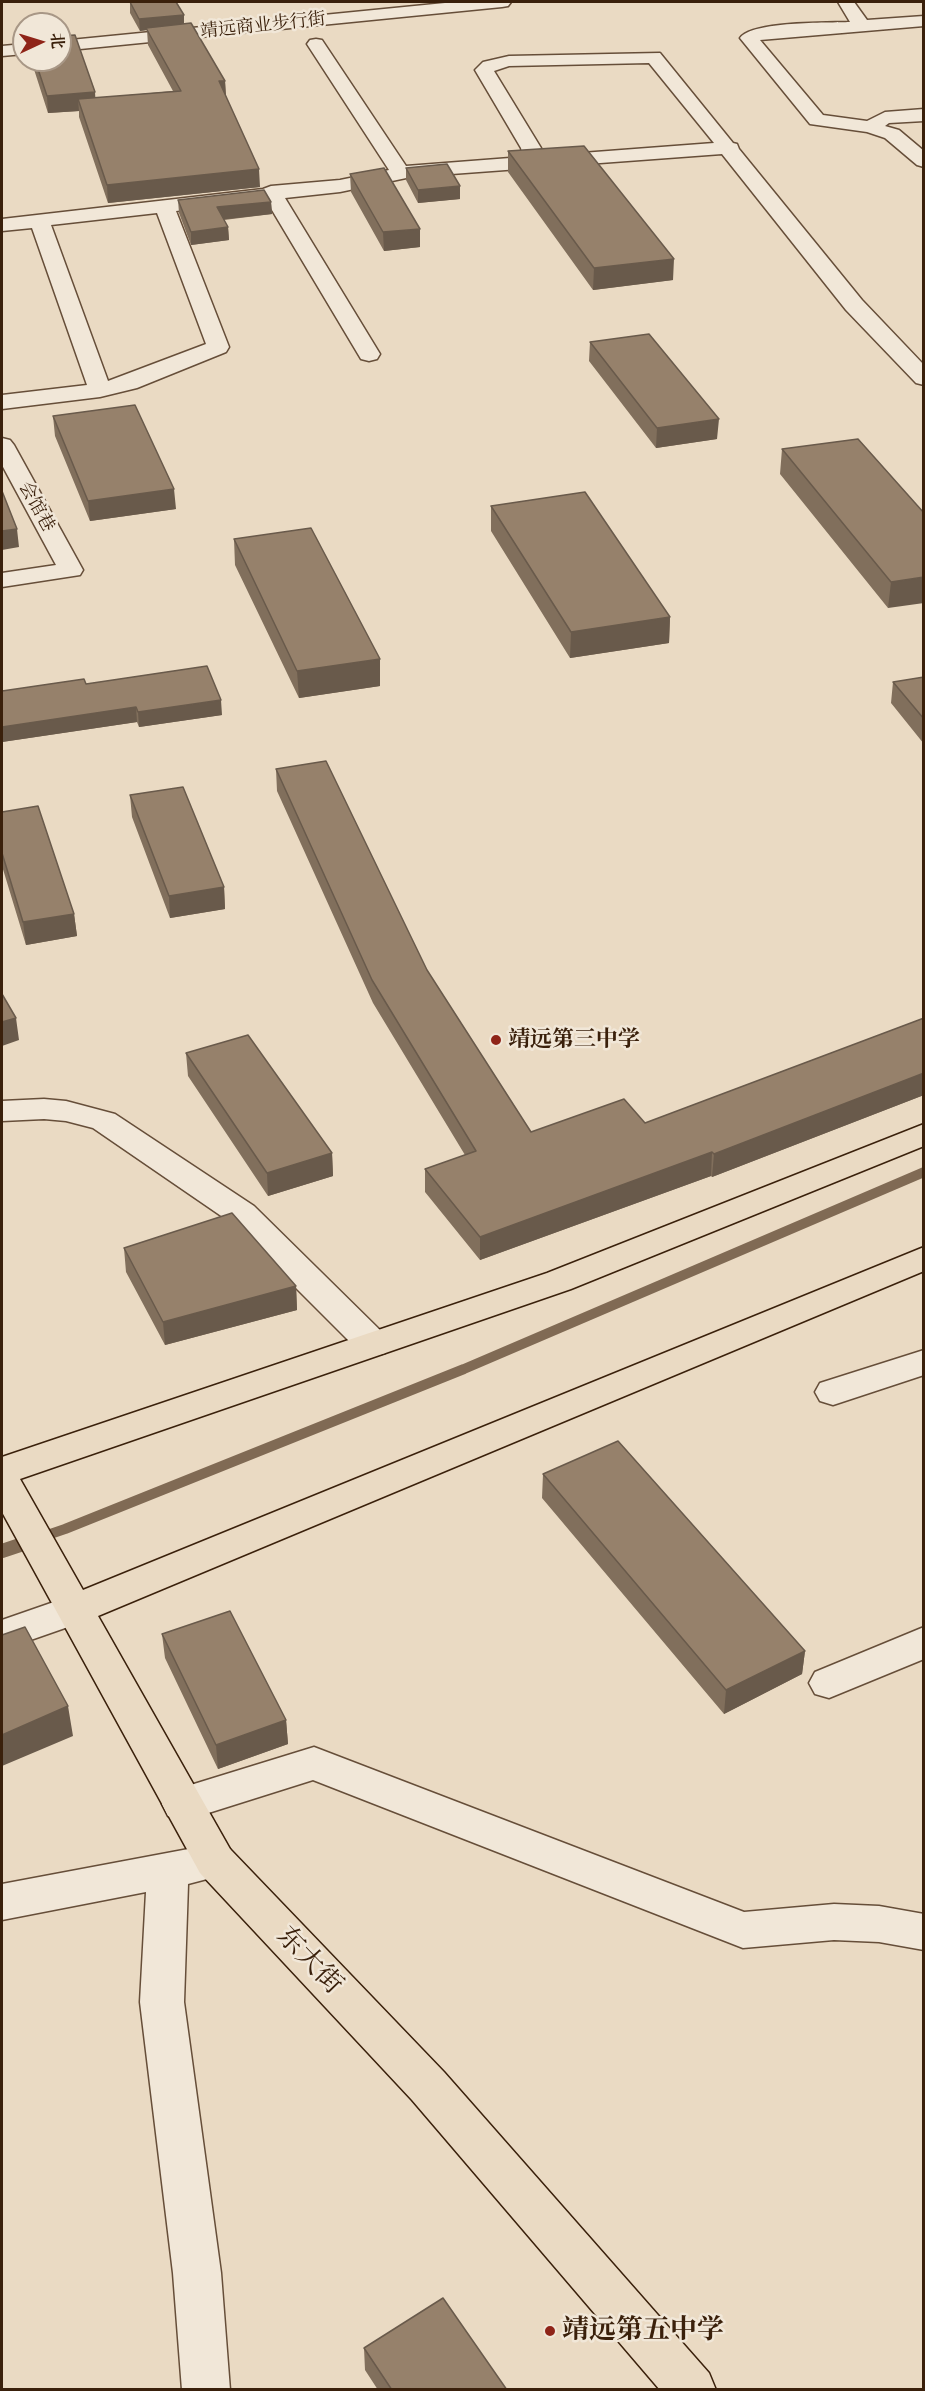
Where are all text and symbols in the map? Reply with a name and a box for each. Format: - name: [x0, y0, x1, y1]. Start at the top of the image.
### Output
- street label: 靖远商业步行街: [199, 9, 327, 43]
- north arrow: [12, 12, 72, 72]
- text: 北: [45, 32, 70, 50]
- street label: 会馆巷: [13, 478, 59, 536]
- place label: 靖远第三中学: [508, 1027, 640, 1053]
- marker: 靖远第三中学: [489, 1033, 503, 1047]
- street label: 东大街: [269, 1921, 349, 2001]
- place label: 靖远第五中学: [562, 2315, 724, 2347]
- marker: 靖远第五中学: [543, 2324, 557, 2338]

